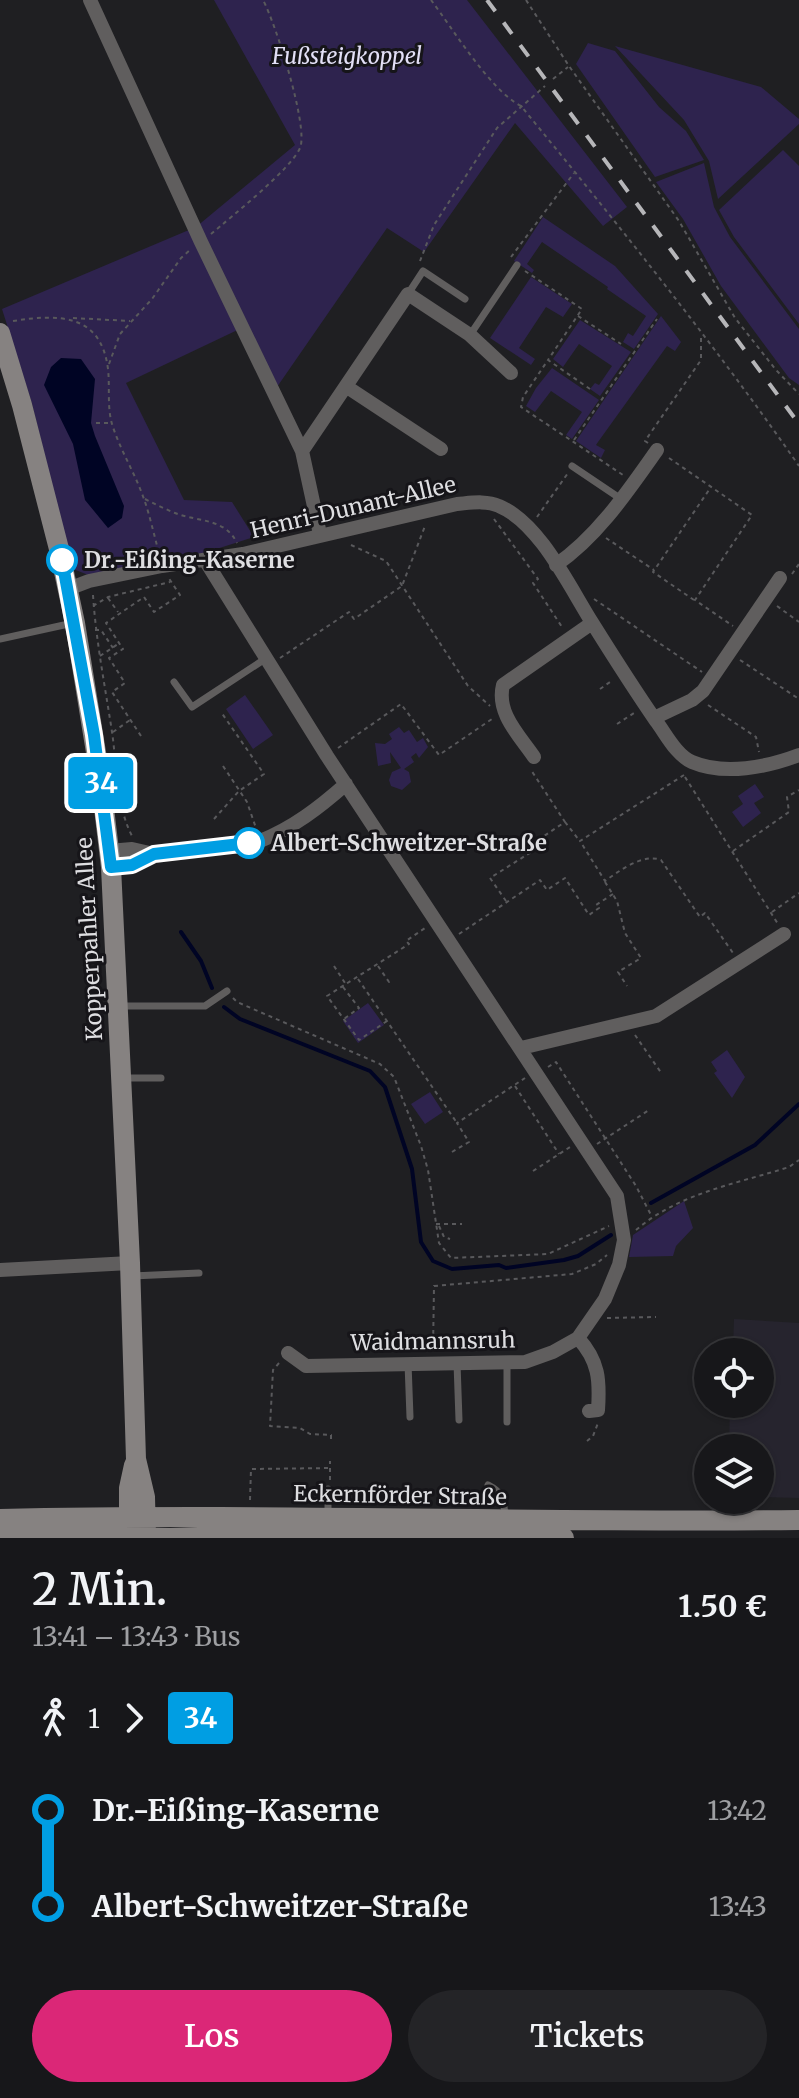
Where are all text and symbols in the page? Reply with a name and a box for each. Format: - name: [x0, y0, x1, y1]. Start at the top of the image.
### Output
- park label: Fußsteigkoppel: [271, 42, 422, 70]
- street label: Henri-Dunant-Allee: [248, 470, 458, 544]
- marker: Dr.-Eißing-Kaserne: [47, 545, 77, 575]
- place label: Dr.-Eißing-Kaserne: [84, 546, 295, 574]
- line badge: 34: [65, 757, 137, 809]
- text: 34: [84, 765, 118, 801]
- marker: Albert-Schweitzer-Straße: [234, 828, 264, 858]
- place label: Albert-Schweitzer-Straße: [270, 829, 547, 857]
- street label: Kopperpahler Allee: [70, 837, 108, 1041]
- street label: Waidmannsruh: [349, 1326, 516, 1356]
- map controls: [694, 1338, 774, 1514]
- button: locate: [694, 1338, 774, 1418]
- button: layers: [694, 1434, 774, 1514]
- street label: Eckernförder Straße: [293, 1479, 507, 1511]
- text: 2 Min.: [32, 1562, 167, 1617]
- text: 1.50 €: [678, 1587, 767, 1625]
- text: 13:41 – 13:43 · Bus: [32, 1620, 241, 1653]
- icon: walk: [32, 1696, 76, 1740]
- icon: forward: [112, 1696, 156, 1740]
- text: 34: [184, 1700, 217, 1736]
- text: 1: [88, 1702, 100, 1735]
- text: Dr.-Eißing-Kaserne: [92, 1791, 379, 1829]
- text: 13:42: [707, 1794, 767, 1827]
- text: Albert-Schweitzer-Straße: [92, 1887, 468, 1925]
- text: 13:43: [709, 1890, 767, 1923]
- button: Los: [32, 1990, 392, 2082]
- button: Tickets: [408, 1990, 767, 2082]

